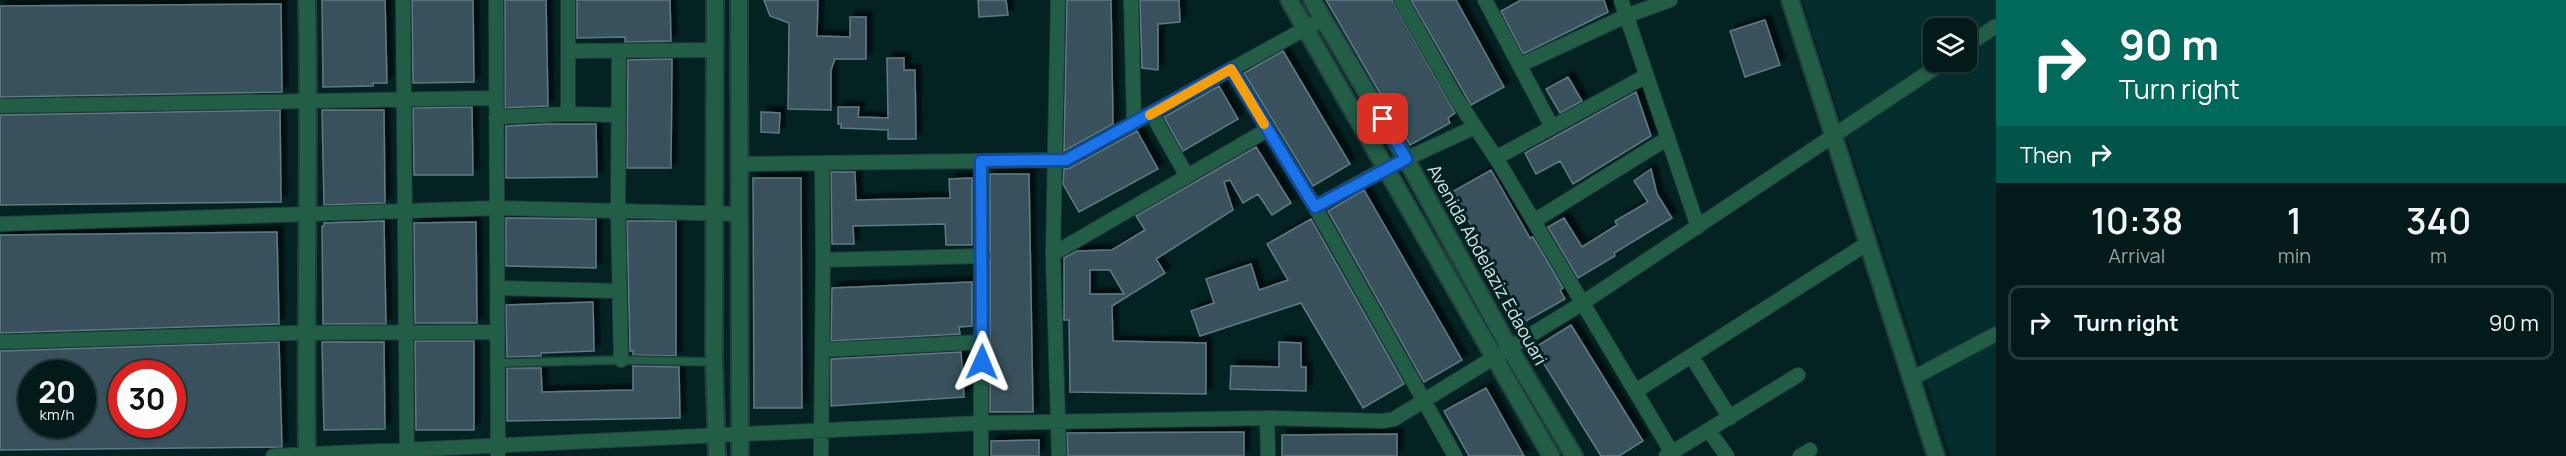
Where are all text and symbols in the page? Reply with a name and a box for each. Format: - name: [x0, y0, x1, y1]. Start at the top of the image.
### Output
- text: 90 m: [2119, 15, 2219, 73]
- map controls: [1923, 18, 1977, 72]
- button: layers: [1923, 18, 1977, 72]
- icon: right: [2020, 24, 2098, 102]
- text: Turn right: [2119, 70, 2240, 107]
- pin: [1357, 93, 1408, 144]
- icon: arrive: [1366, 102, 1399, 135]
- icon: right: [2084, 138, 2117, 171]
- text: Then: [2020, 140, 2072, 170]
- street label: Avenida Abdelaziz Edaouari: [1423, 160, 1553, 369]
- text: 10:38: [2091, 196, 2183, 245]
- text: 1: [2287, 196, 2302, 245]
- text: 340: [2406, 196, 2471, 245]
- text: Arrival: [2108, 242, 2165, 269]
- text: min: [2278, 242, 2311, 269]
- text: m: [2430, 242, 2447, 269]
- icon: right: [2023, 306, 2056, 339]
- text: Turn right: [2074, 308, 2179, 338]
- text: 90 m: [2489, 308, 2539, 338]
- position arrow: [950, 330, 1014, 394]
- speed limit sign: 30: [108, 360, 186, 438]
- text: 20: [38, 371, 76, 412]
- text: km/h: [40, 404, 74, 425]

